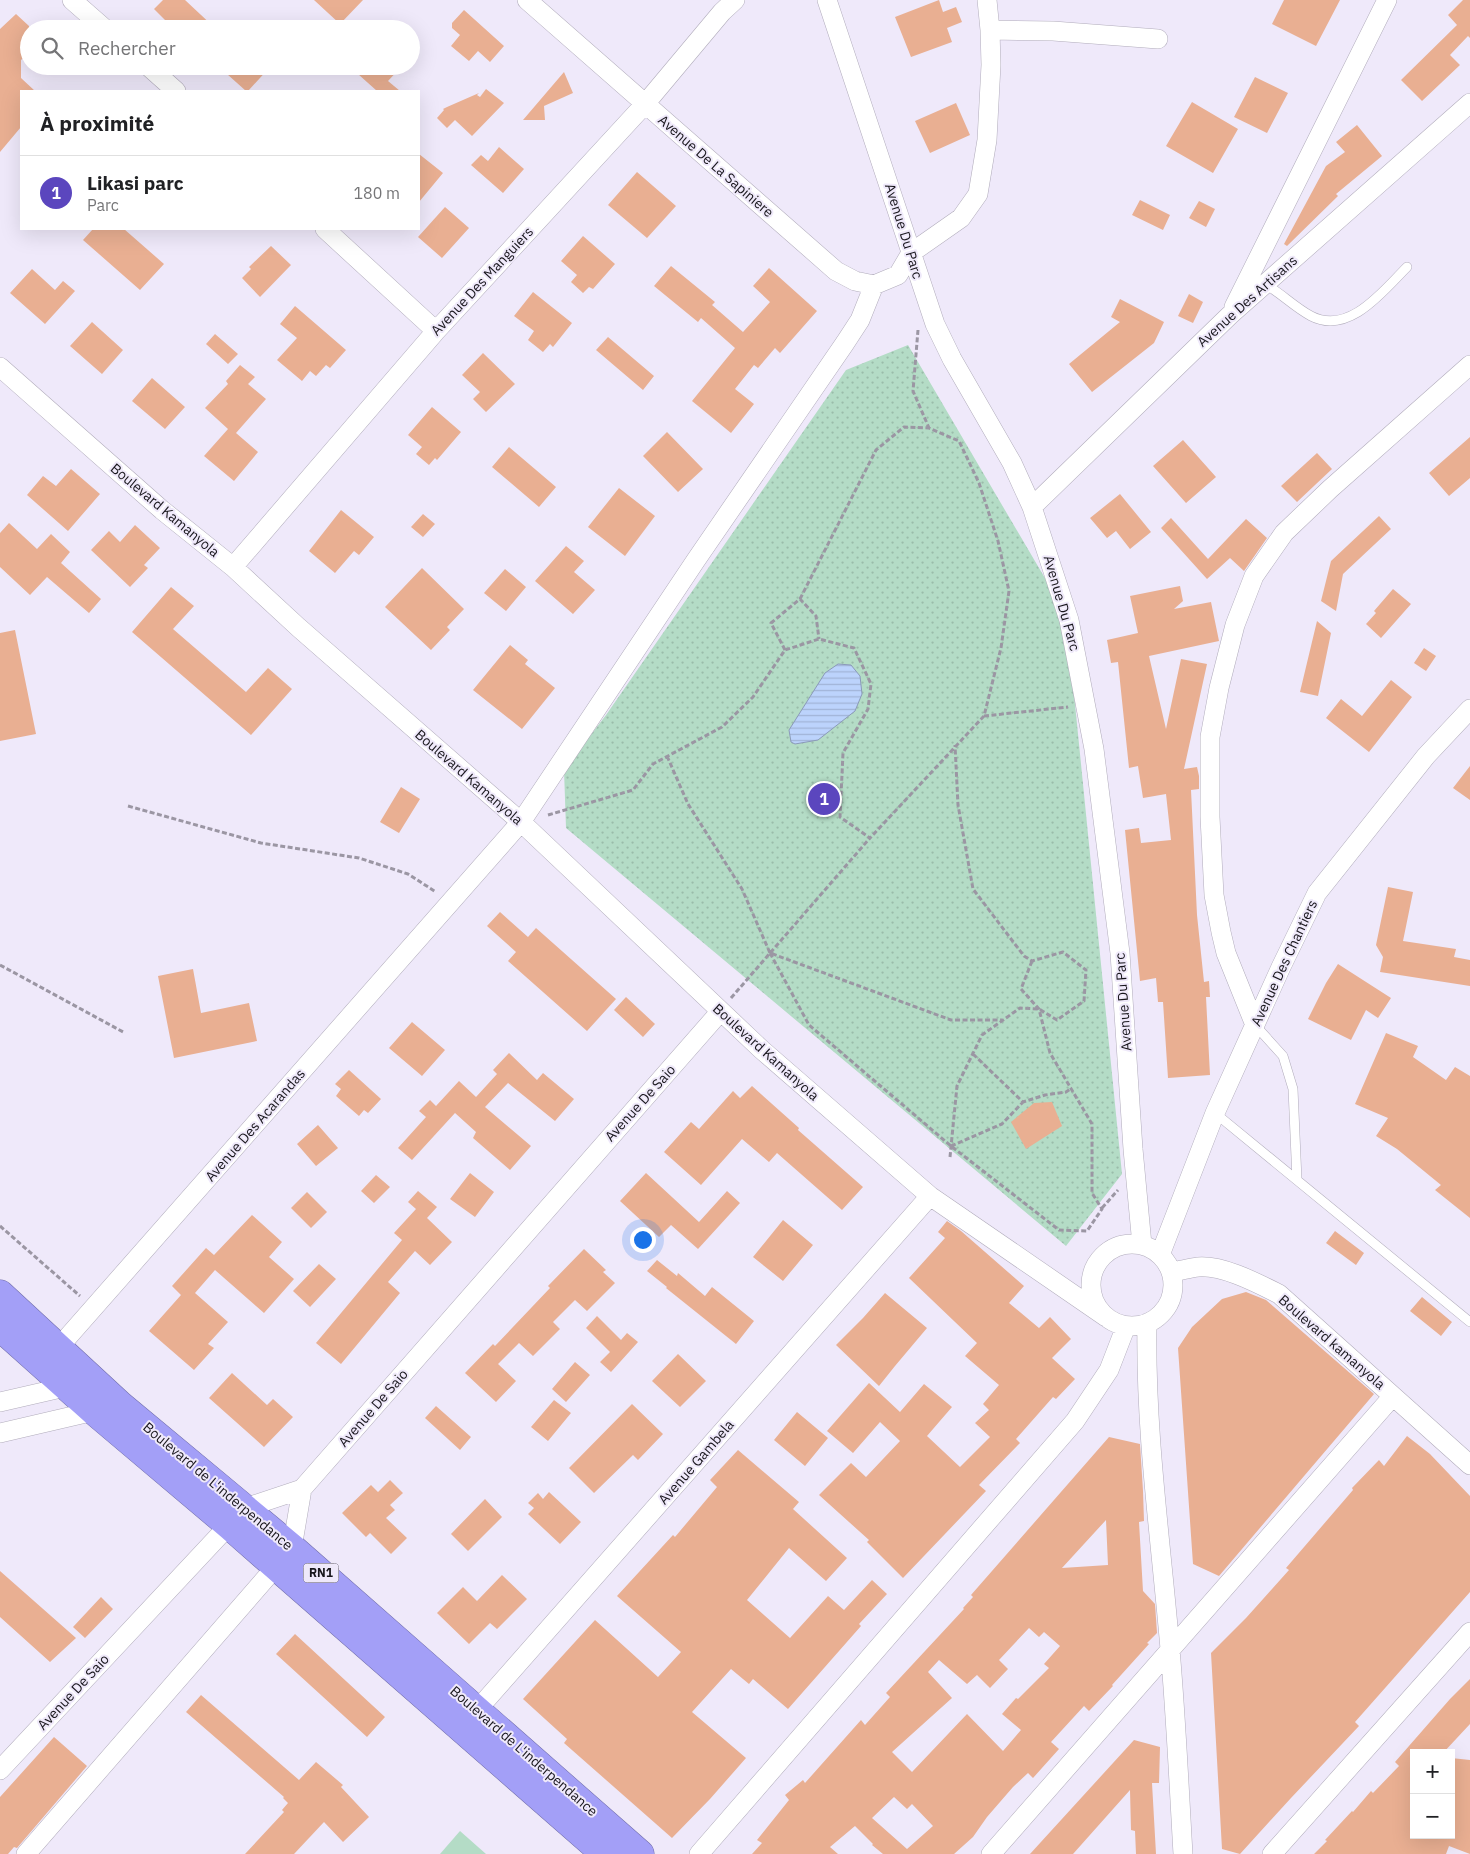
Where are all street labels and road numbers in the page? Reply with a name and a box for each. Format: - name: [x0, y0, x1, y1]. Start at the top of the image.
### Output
- street label: Avenue De La Sapiniere: [654, 111, 778, 221]
- street label: Avenue Du Parc: [881, 181, 927, 281]
- street label: Avenue Des Manguiers: [427, 223, 537, 339]
- street label: Avenue Des Artisans: [1193, 251, 1301, 351]
- street label: Boulevard Kamanyola: [107, 459, 224, 561]
- street label: Avenue Du Parc: [1040, 553, 1084, 653]
- street label: Boulevard Kamanyola: [411, 725, 527, 829]
- street label: Avenue Des Chantiers: [1247, 897, 1321, 1029]
- street label: Avenue Du Parc: [1111, 952, 1135, 1052]
- street label: Boulevard Kamanyola: [709, 1000, 823, 1105]
- street label: Avenue De Saio: [601, 1061, 679, 1145]
- street label: Avenue Des Acarandas: [201, 1065, 309, 1185]
- street label: Boulevard kamanyola: [1275, 1291, 1389, 1394]
- street label: Avenue De Saio: [334, 1365, 412, 1451]
- street label: Avenue Gambela: [654, 1415, 738, 1508]
- street label: Boulevard de L'inderpendance: [139, 1418, 297, 1554]
- road number: RN1: [304, 1564, 338, 1582]
- street label: Avenue De Saio: [33, 1650, 113, 1734]
- street label: Boulevard de L'inderpendance: [446, 1682, 602, 1820]

